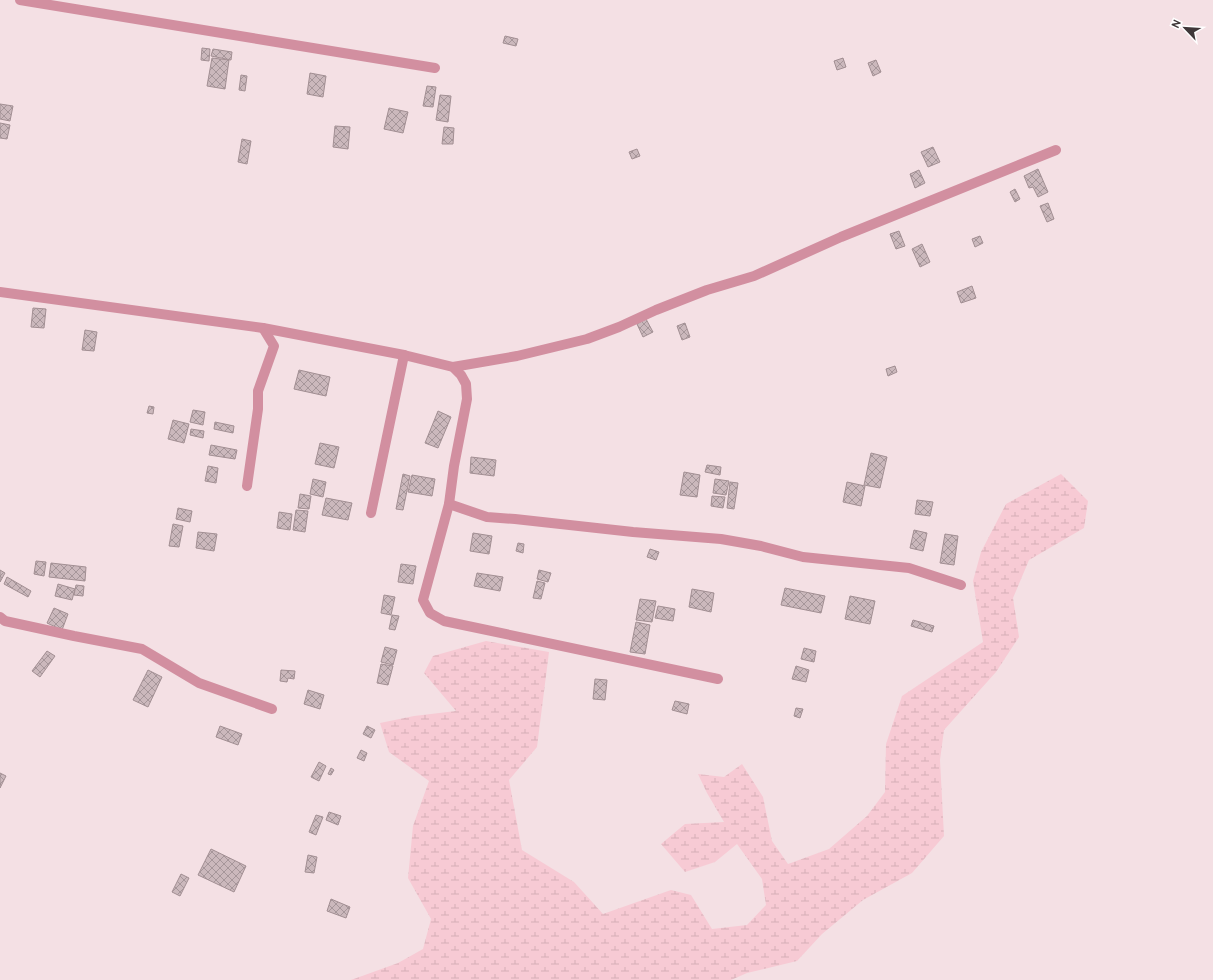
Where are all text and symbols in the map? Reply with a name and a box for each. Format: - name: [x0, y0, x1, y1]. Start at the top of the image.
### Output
- north arrow: [1165, 8, 1205, 48]
- text: N: [1169, 18, 1185, 31]

